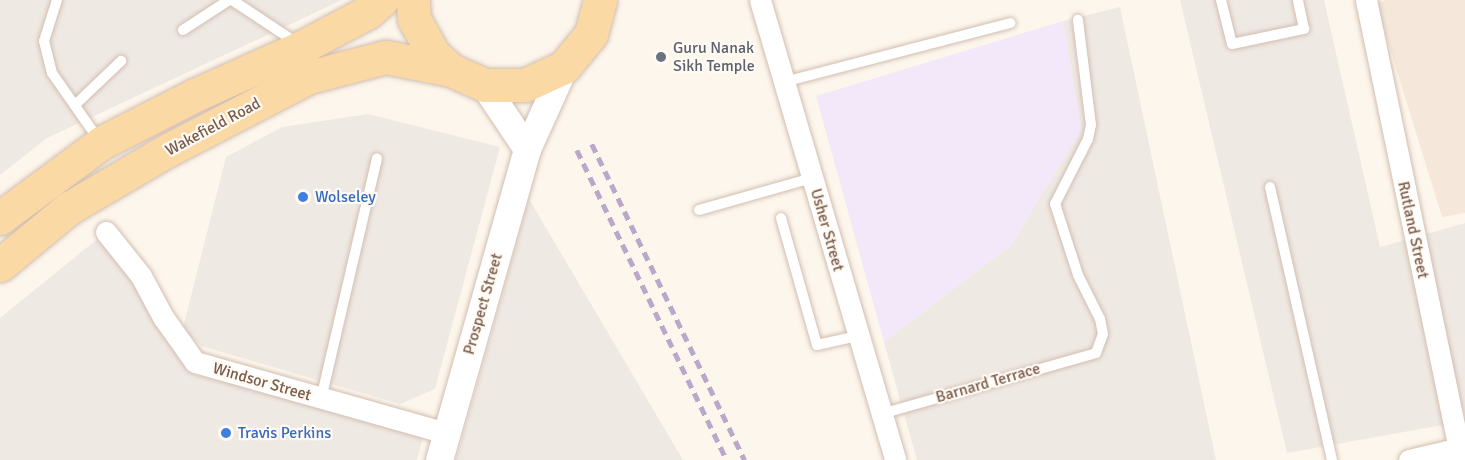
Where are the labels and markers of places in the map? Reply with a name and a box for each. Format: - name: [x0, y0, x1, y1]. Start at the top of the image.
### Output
- place label: Guru Nanak Sikh Temple: [673, 38, 755, 76]
- marker: Guru Nanak Sikh Temple: [654, 50, 668, 64]
- place label: Wolseley: [315, 187, 376, 207]
- marker: Wolseley: [296, 190, 310, 204]
- place label: Travis Perkins: [238, 423, 331, 443]
- marker: Travis Perkins: [219, 426, 233, 440]

